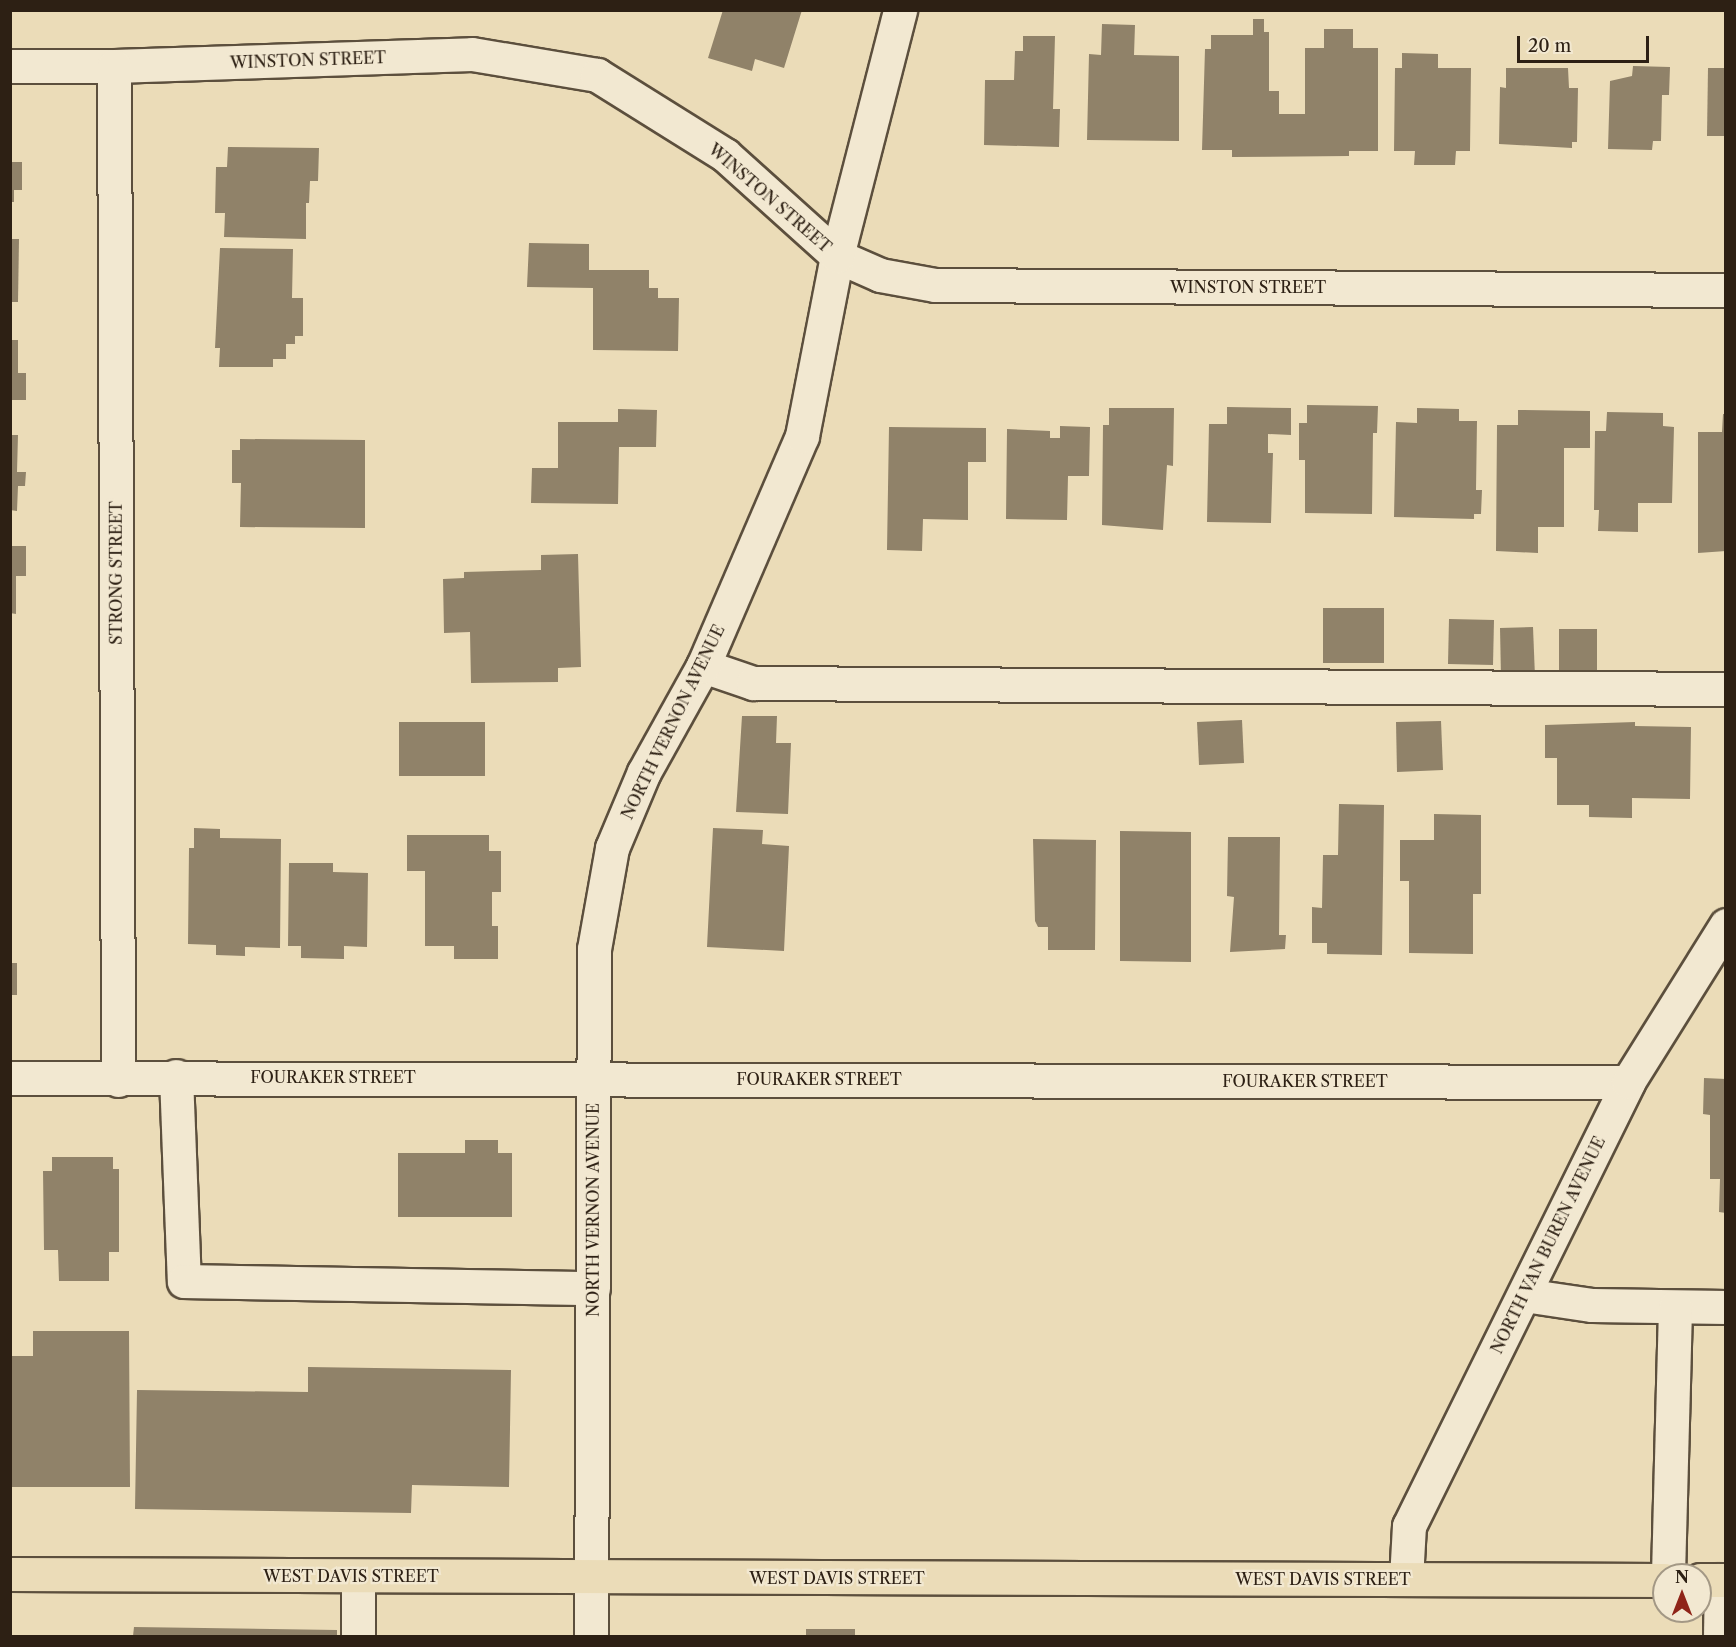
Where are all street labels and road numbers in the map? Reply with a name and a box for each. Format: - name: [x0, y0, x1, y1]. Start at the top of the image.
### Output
- street label: WINSTON STREET: [230, 48, 386, 72]
- street label: WINSTON STREET: [705, 140, 835, 256]
- street label: WINSTON STREET: [1170, 277, 1326, 297]
- street label: STRONG STREET: [106, 501, 126, 645]
- street label: NORTH VERNON AVENUE: [617, 621, 729, 823]
- street label: FOURAKER STREET: [250, 1067, 416, 1087]
- street label: FOURAKER STREET: [736, 1069, 902, 1089]
- street label: FOURAKER STREET: [1222, 1071, 1388, 1091]
- street label: NORTH VERNON AVENUE: [583, 1102, 603, 1318]
- street label: NORTH VAN BUREN AVENUE: [1487, 1133, 1609, 1357]
- street label: WEST DAVIS STREET: [263, 1566, 439, 1586]
- street label: WEST DAVIS STREET: [749, 1568, 925, 1588]
- street label: WEST DAVIS STREET: [1235, 1569, 1411, 1589]

